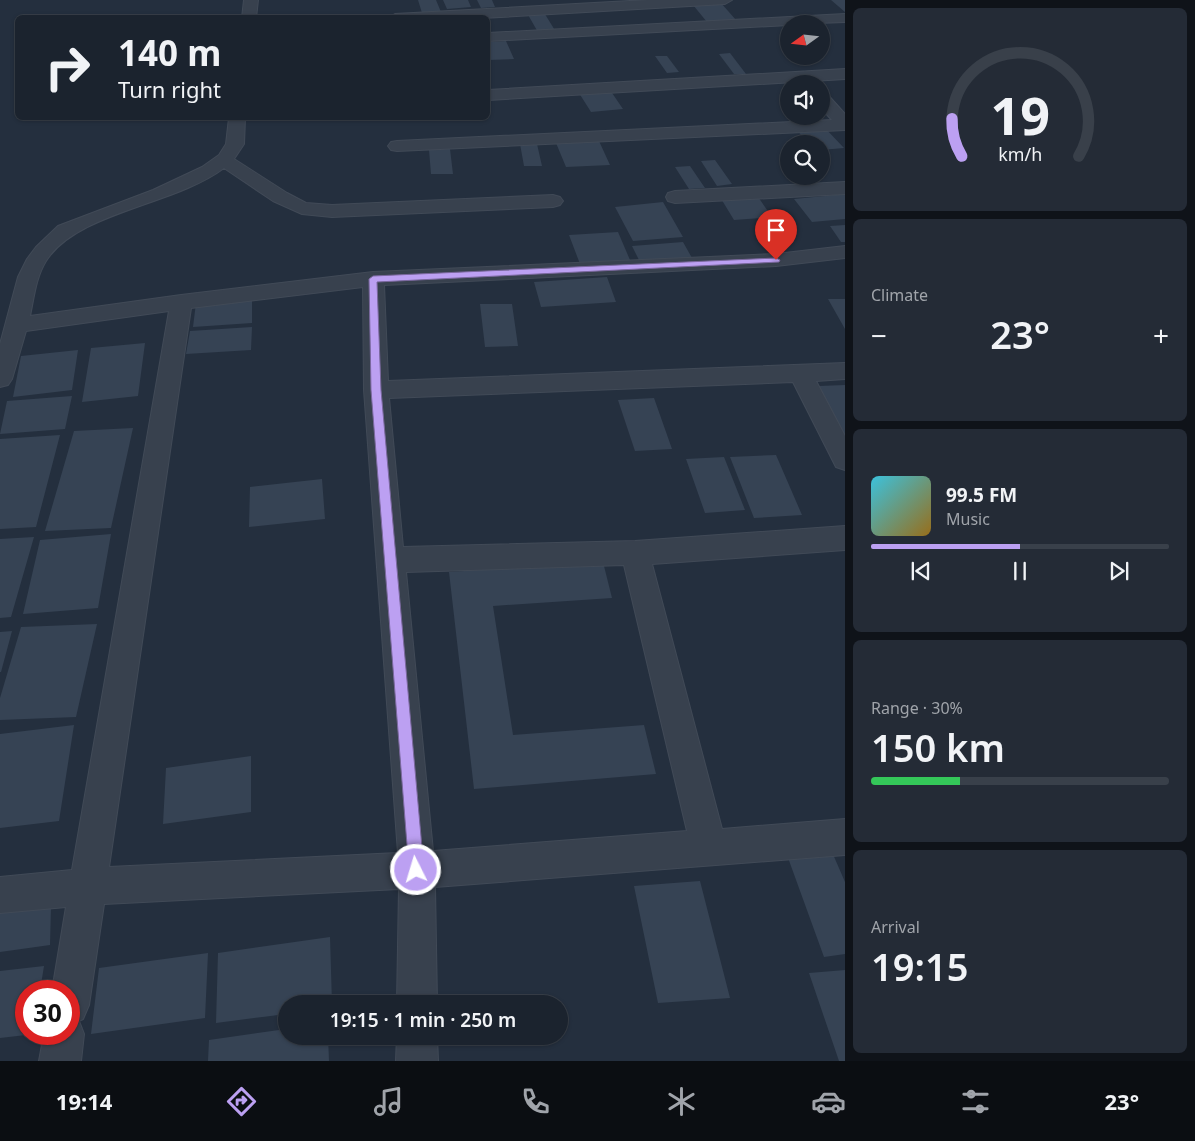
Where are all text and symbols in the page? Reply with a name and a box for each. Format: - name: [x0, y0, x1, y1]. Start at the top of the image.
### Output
- north arrow: [780, 15, 830, 65]
- map controls: [780, 15, 830, 185]
- text: 140 m: [118, 29, 221, 76]
- icon: right: [35, 35, 100, 100]
- text: Turn right: [118, 74, 221, 104]
- button: sound: [780, 75, 830, 125]
- text: 19: [990, 79, 1050, 150]
- button: search: [780, 135, 830, 185]
- text: km/h: [998, 142, 1042, 166]
- pin: [755, 209, 797, 260]
- icon: arrive: [762, 216, 790, 244]
- text: Climate: [871, 284, 928, 306]
- text: 23°: [990, 308, 1050, 360]
- text: −: [871, 316, 887, 354]
- text: +: [1153, 316, 1169, 354]
- text: 99.5 FM: [946, 482, 1017, 508]
- text: Music: [946, 508, 990, 530]
- icon: previous: [907, 557, 935, 585]
- icon: pause: [1006, 557, 1034, 585]
- icon: next: [1105, 557, 1133, 585]
- text: Range · 30%: [871, 697, 963, 719]
- text: 150 km: [871, 721, 1005, 773]
- position arrow: [389, 843, 441, 895]
- text: Arrival: [871, 916, 920, 938]
- text: 19:15: [871, 940, 968, 992]
- speed limit sign: 30: [15, 980, 80, 1045]
- text: 19:15 · 1 min · 250 m: [330, 1007, 516, 1033]
- icon: directions: [224, 1084, 259, 1119]
- icon: music: [371, 1084, 406, 1119]
- icon: phone: [518, 1084, 553, 1119]
- icon: climate: [664, 1084, 699, 1119]
- icon: car: [811, 1084, 846, 1119]
- icon: filters: [958, 1084, 993, 1119]
- text: 19:14: [56, 1086, 112, 1116]
- text: 23°: [1105, 1086, 1139, 1116]

